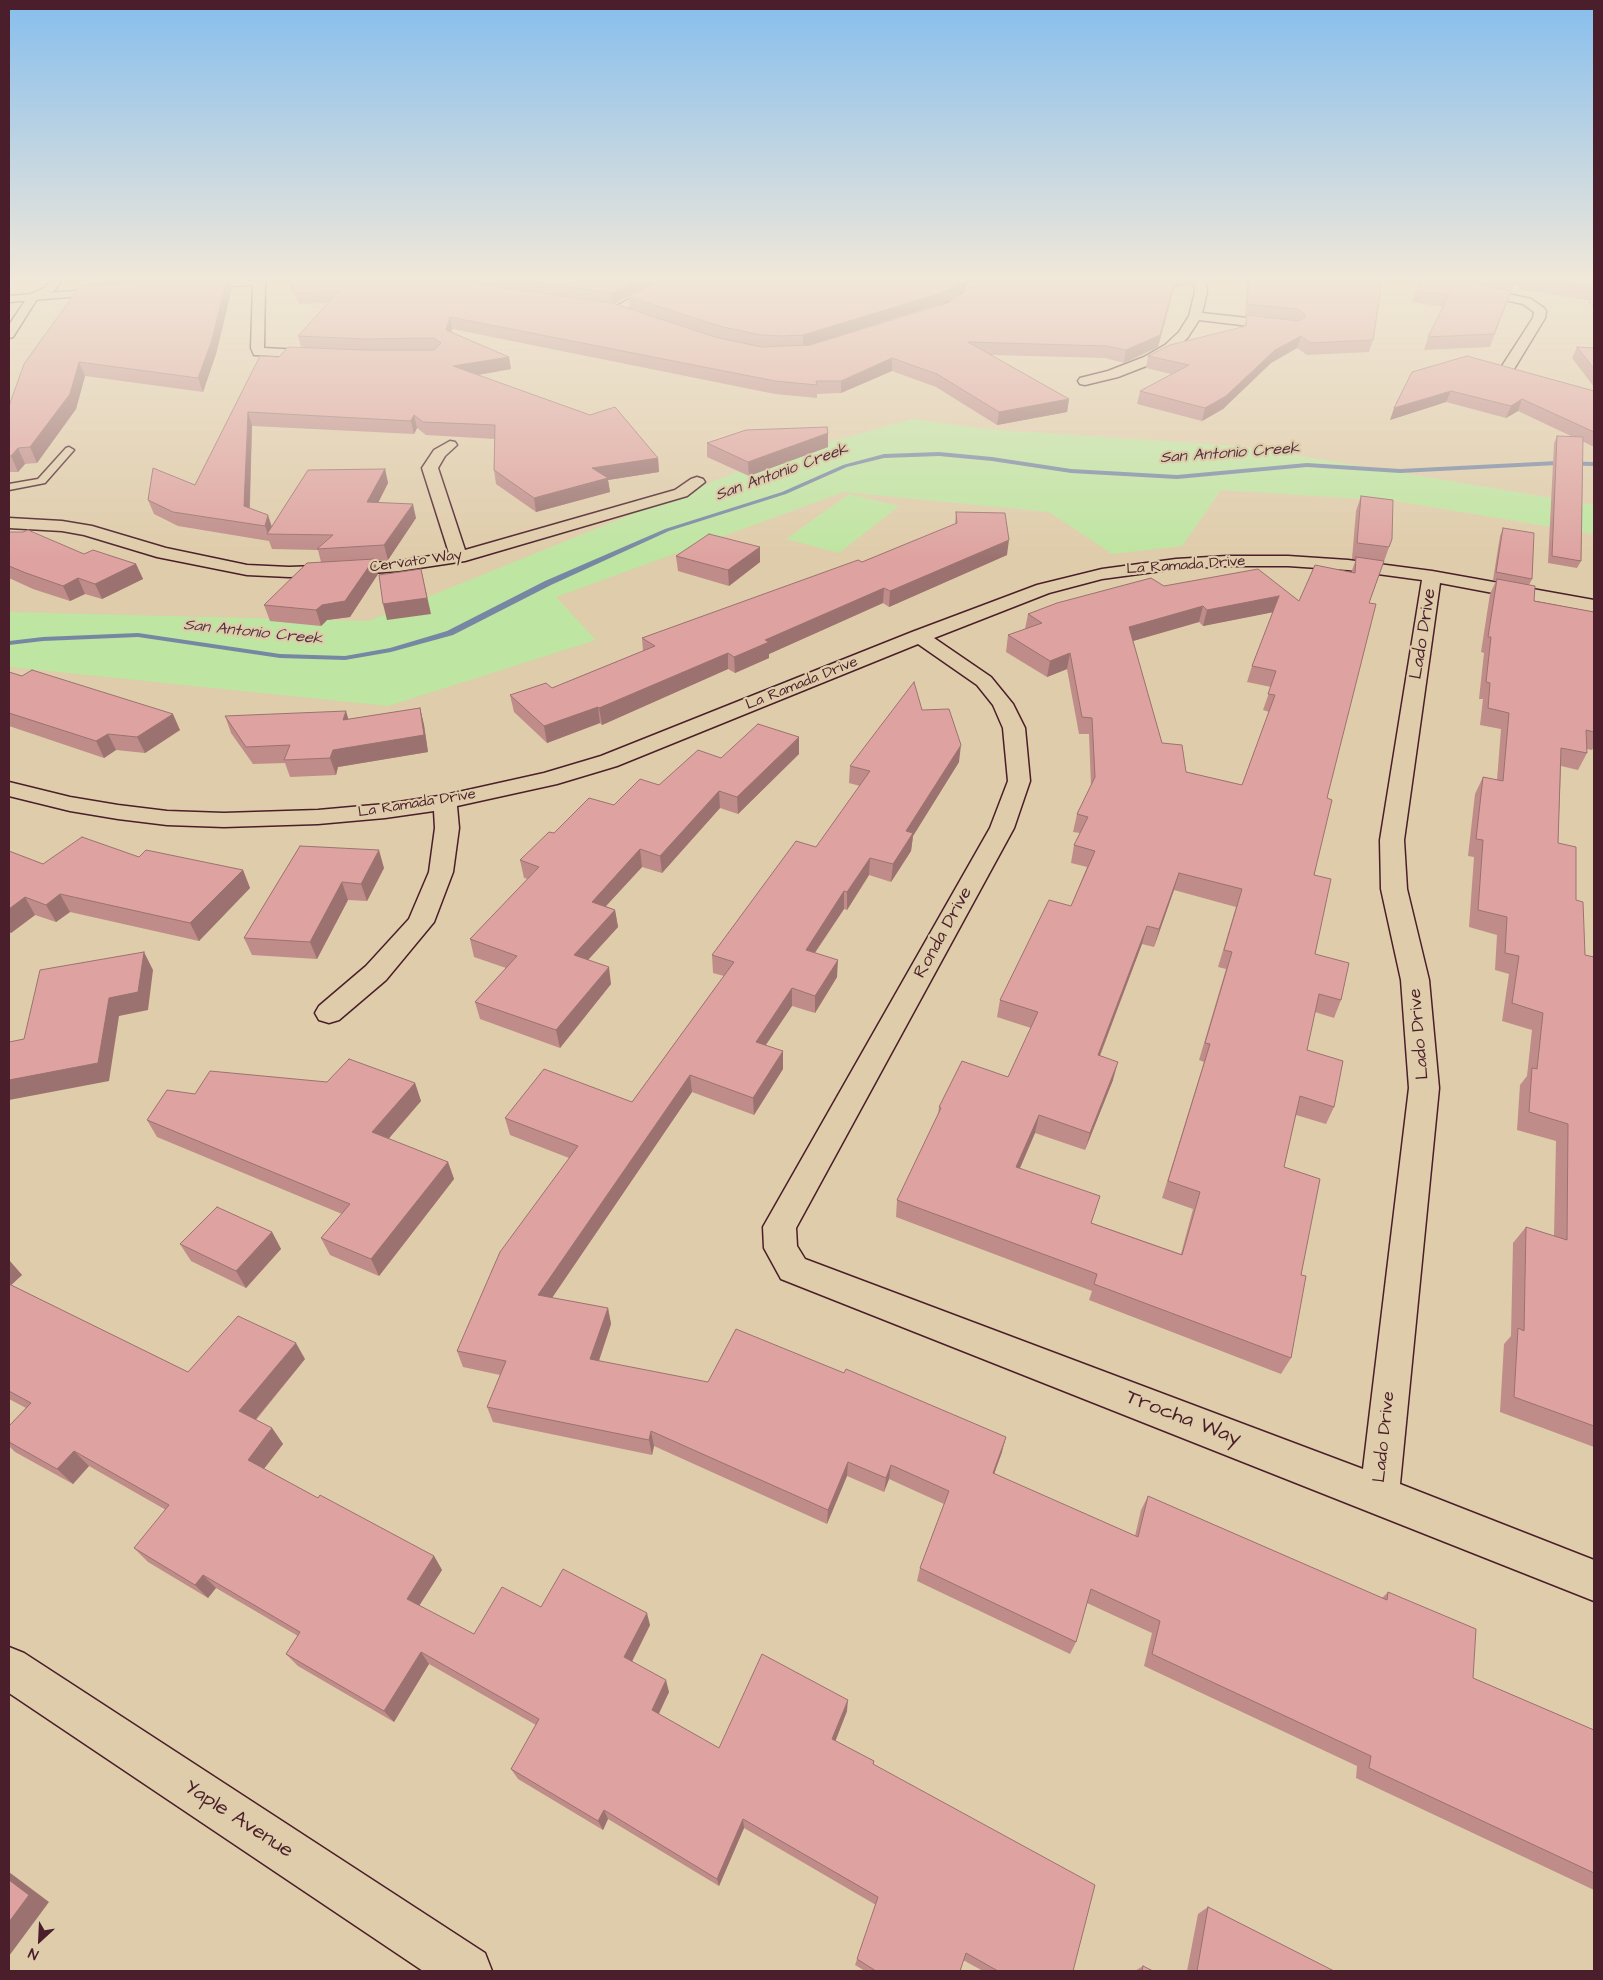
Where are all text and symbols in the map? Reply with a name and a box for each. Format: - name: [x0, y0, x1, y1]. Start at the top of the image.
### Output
- water label: San Antonio Creek: [713, 440, 851, 506]
- water label: San Antonio Creek: [1160, 440, 1300, 468]
- street label: Cervato Way: [369, 547, 463, 577]
- street label: La Ramada Drive: [1126, 553, 1246, 579]
- street label: Lado Drive: [1406, 587, 1442, 681]
- water label: San Antonio Creek: [183, 616, 323, 650]
- street label: La Ramada Drive: [743, 653, 861, 715]
- street label: La Ramada Drive: [357, 786, 477, 822]
- street label: Ronda Drive: [910, 884, 978, 982]
- street label: Lado Drive: [1405, 987, 1435, 1081]
- street label: Trocha Way: [1122, 1386, 1244, 1452]
- street label: Lado Drive: [1369, 1390, 1401, 1484]
- street label: Yaple Avenue: [179, 1775, 297, 1865]
- north arrow: [15, 1915, 65, 1965]
- text: N: [25, 1943, 42, 1965]

